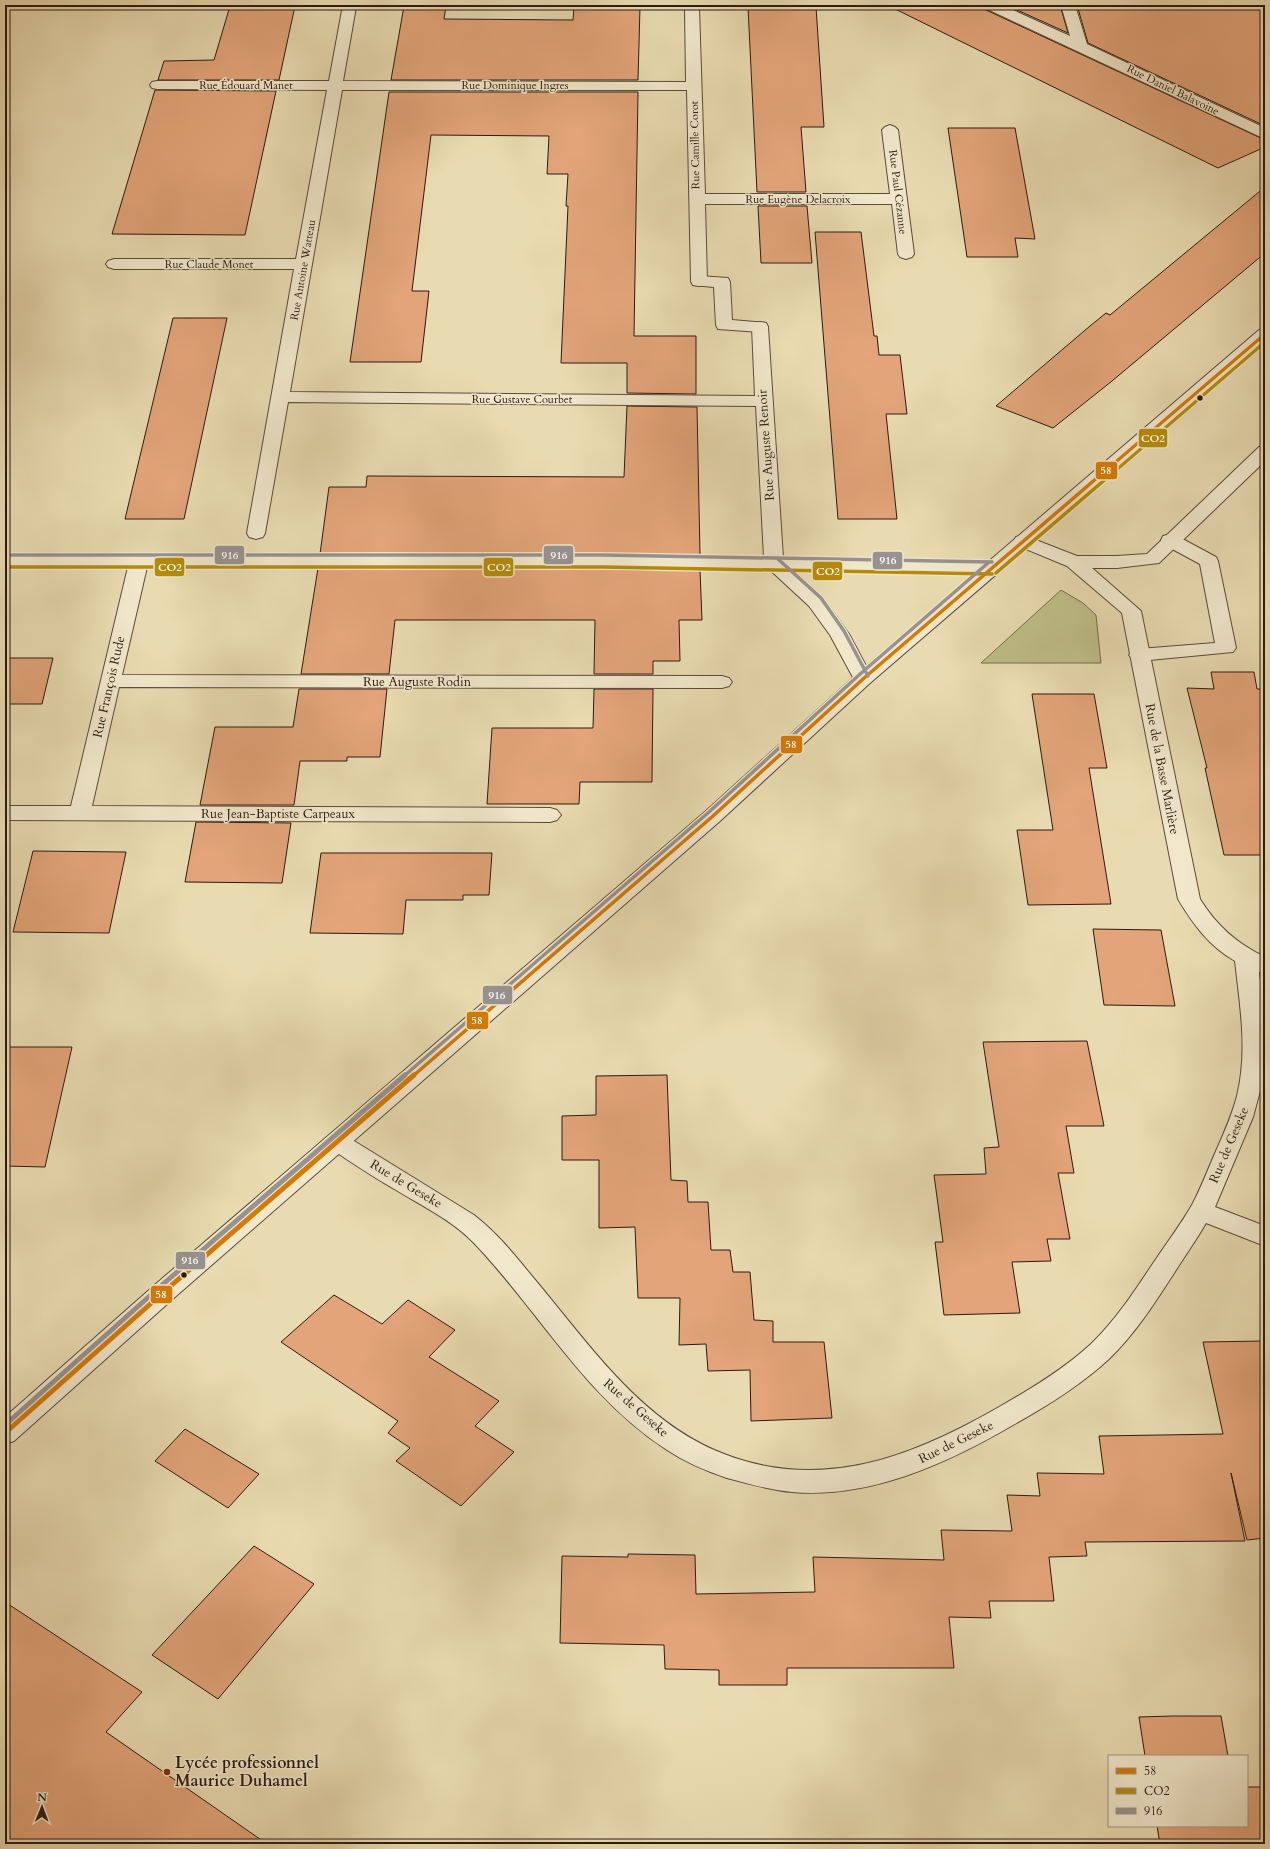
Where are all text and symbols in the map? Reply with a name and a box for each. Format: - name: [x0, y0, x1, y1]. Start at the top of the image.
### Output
- street label: Rue Daniel Balavoine: [1124, 61, 1222, 119]
- street label: Rue Édouard Manet: [199, 78, 293, 93]
- street label: Rue Dominique Ingres: [462, 78, 569, 93]
- street label: Rue Camille Corot: [687, 100, 703, 189]
- street label: Rue Paul Cézanne: [885, 149, 911, 235]
- street label: Rue Eugène Delacroix: [746, 192, 851, 207]
- street label: Rue Antoine Watteau: [287, 218, 319, 322]
- street label: Rue Claude Monet: [165, 257, 254, 272]
- street label: Rue Auguste Renoir: [753, 388, 779, 501]
- street label: Rue Gustave Courbet: [472, 392, 573, 407]
- unlabelled marker: [1195, 393, 1205, 403]
- line badge: CO2: [1138, 428, 1168, 448]
- text: CO2: [1141, 431, 1165, 446]
- line badge: 58: [1095, 461, 1118, 480]
- text: 58: [1100, 463, 1112, 478]
- line badge: 916: [214, 545, 245, 565]
- line badge: 916: [543, 545, 574, 565]
- text: 916: [222, 548, 239, 563]
- text: 916: [551, 548, 568, 563]
- line badge: 916: [872, 551, 903, 570]
- text: 916: [880, 553, 897, 568]
- line badge: CO2: [154, 557, 185, 577]
- line badge: CO2: [483, 557, 514, 577]
- text: CO2: [158, 560, 182, 575]
- text: CO2: [487, 560, 511, 575]
- line badge: CO2: [812, 561, 843, 581]
- text: CO2: [816, 564, 840, 579]
- street label: Rue François Rude: [89, 634, 130, 740]
- street label: Rue Auguste Rodin: [363, 673, 472, 691]
- street label: Rue de la Basse Marlière: [1140, 702, 1184, 836]
- line badge: 58: [780, 735, 803, 754]
- text: 58: [785, 737, 797, 752]
- street label: Rue Jean-Baptiste Carpeaux: [201, 805, 356, 823]
- line badge: 916: [482, 985, 513, 1005]
- text: 916: [489, 988, 506, 1003]
- line badge: 58: [466, 1011, 489, 1030]
- text: 58: [471, 1013, 483, 1028]
- street label: Rue de Geseke: [1205, 1104, 1253, 1186]
- street label: Rue de Geseke: [367, 1155, 445, 1213]
- line badge: 916: [175, 1251, 206, 1270]
- text: 916: [182, 1253, 199, 1268]
- unlabelled marker: [179, 1270, 189, 1280]
- line badge: 58: [150, 1285, 173, 1304]
- text: 58: [155, 1287, 167, 1302]
- street label: Rue de Geseke: [599, 1375, 673, 1441]
- street label: Rue de Geseke: [916, 1416, 997, 1468]
- place label: Lycée professionnel Maurice Duhamel: [175, 1752, 319, 1792]
- legend: [1108, 1755, 1248, 1827]
- text: 58: [1144, 1763, 1156, 1779]
- marker: Lycée professionnel Maurice Duhamel: [162, 1767, 172, 1777]
- text: CO2: [1144, 1783, 1170, 1799]
- north arrow: [22, 1787, 62, 1827]
- text: N: [37, 1790, 48, 1805]
- text: 916: [1144, 1803, 1162, 1819]

